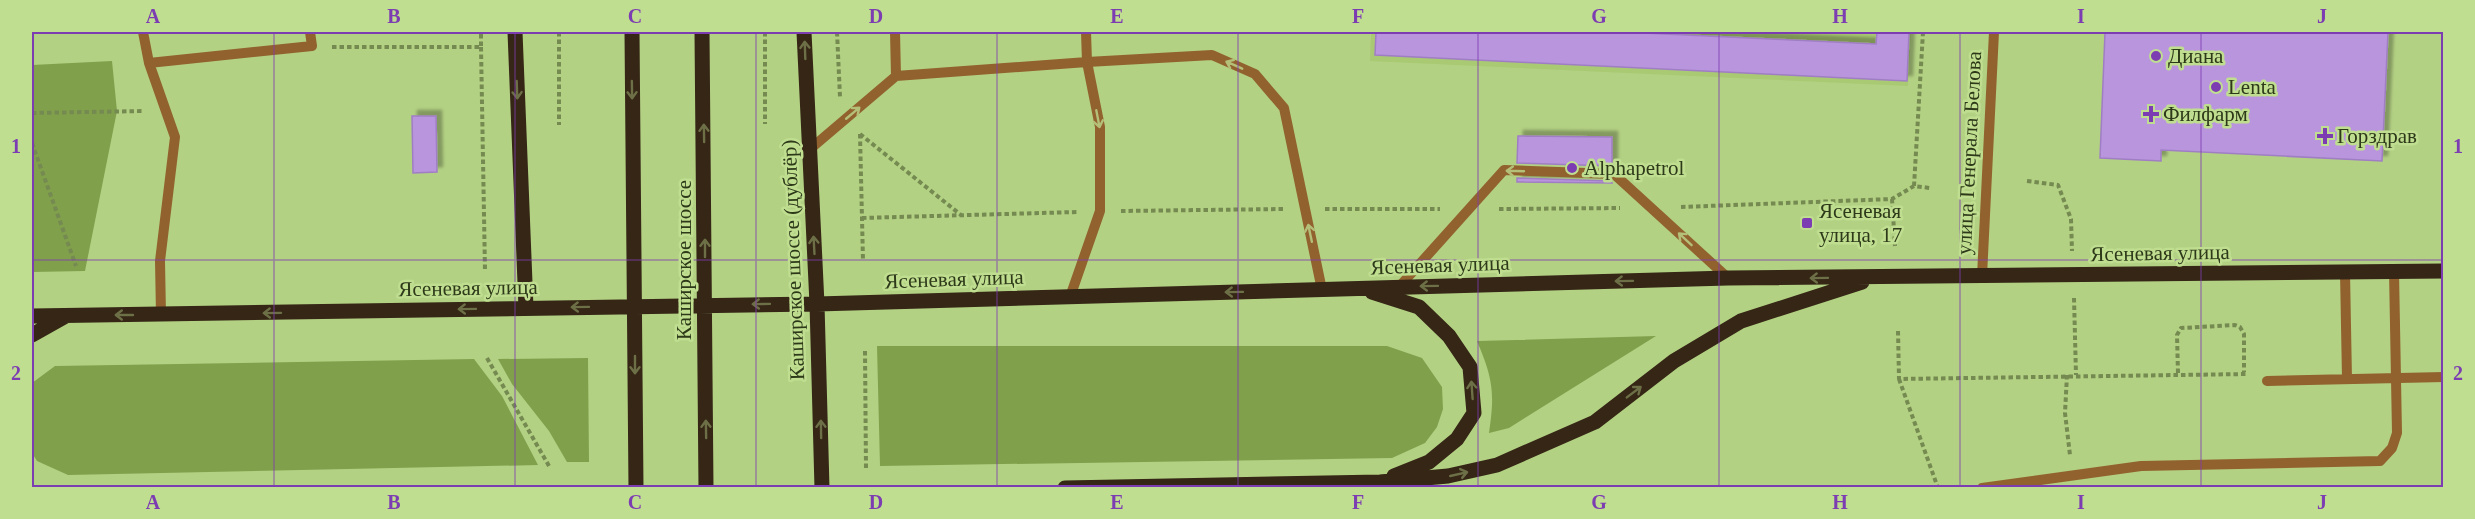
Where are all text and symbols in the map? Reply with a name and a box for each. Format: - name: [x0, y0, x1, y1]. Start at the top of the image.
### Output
- text: A: [146, 5, 161, 27]
- text: B: [387, 5, 401, 27]
- text: C: [628, 5, 642, 27]
- text: D: [869, 5, 883, 27]
- text: E: [1110, 5, 1124, 27]
- text: F: [1352, 5, 1364, 27]
- text: G: [1591, 5, 1607, 27]
- text: H: [1832, 5, 1848, 27]
- text: I: [2077, 5, 2085, 27]
- text: J: [2317, 5, 2327, 27]
- one-way arrow: [799, 41, 811, 61]
- place label: Диана: [2168, 44, 2224, 68]
- marker: Диана: [2149, 49, 2163, 63]
- street label: улица Генерала Белова: [1952, 50, 1986, 255]
- one-way arrow: [1225, 58, 1243, 70]
- place label: Lenta: [2228, 75, 2276, 99]
- one-way arrow: [512, 79, 523, 99]
- one-way arrow: [626, 79, 638, 99]
- marker: Lenta: [2209, 80, 2223, 94]
- place label: Филфарм: [2163, 102, 2248, 126]
- one-way arrow: [845, 107, 861, 120]
- marker: Филфарм: [2144, 107, 2158, 121]
- one-way arrow: [1093, 109, 1104, 128]
- one-way arrow: [698, 124, 710, 144]
- place label: Горздрав: [2337, 124, 2417, 148]
- marker: Горздрав: [2318, 129, 2332, 143]
- text: 1: [11, 135, 21, 157]
- text: 1: [2453, 135, 2463, 157]
- street label: Каширское шоссе (дублёр): [777, 139, 809, 381]
- place label: Alphapetrol: [1584, 156, 1684, 180]
- marker: Alphapetrol: [1565, 161, 1579, 175]
- one-way arrow: [1505, 165, 1525, 176]
- street label: Каширское шоссе: [672, 180, 696, 340]
- place label: Ясеневая улица, 17: [1819, 199, 1902, 247]
- marker: Ясеневая улица, 17: [1800, 216, 1814, 230]
- one-way arrow: [1304, 223, 1315, 243]
- one-way arrow: [1677, 232, 1692, 246]
- one-way arrow: [809, 236, 820, 256]
- one-way arrow: [699, 239, 711, 259]
- street label: Ясеневая улица: [2090, 240, 2230, 266]
- street label: Ясеневая улица: [1370, 251, 1511, 279]
- street label: Ясеневая улица: [884, 265, 1025, 293]
- one-way arrow: [1809, 272, 1829, 284]
- street label: Ясеневая улица: [398, 275, 538, 301]
- one-way arrow: [1614, 275, 1634, 287]
- one-way arrow: [1419, 280, 1439, 292]
- one-way arrow: [1225, 286, 1245, 298]
- one-way arrow: [751, 298, 771, 310]
- one-way arrow: [571, 301, 591, 313]
- one-way arrow: [458, 304, 478, 315]
- one-way arrow: [263, 307, 283, 319]
- one-way arrow: [115, 309, 135, 321]
- one-way arrow: [629, 355, 641, 375]
- text: 2: [11, 362, 21, 384]
- text: 2: [2453, 362, 2463, 384]
- one-way arrow: [1466, 381, 1477, 401]
- one-way arrow: [1626, 385, 1642, 398]
- one-way arrow: [700, 420, 711, 440]
- one-way arrow: [815, 420, 826, 440]
- one-way arrow: [1450, 467, 1469, 479]
- text: A: [146, 491, 161, 513]
- text: B: [387, 491, 401, 513]
- text: C: [628, 491, 642, 513]
- text: D: [869, 491, 883, 513]
- text: E: [1110, 491, 1124, 513]
- text: F: [1352, 491, 1364, 513]
- text: G: [1591, 491, 1607, 513]
- text: H: [1832, 491, 1848, 513]
- text: I: [2077, 491, 2085, 513]
- text: J: [2317, 491, 2327, 513]

